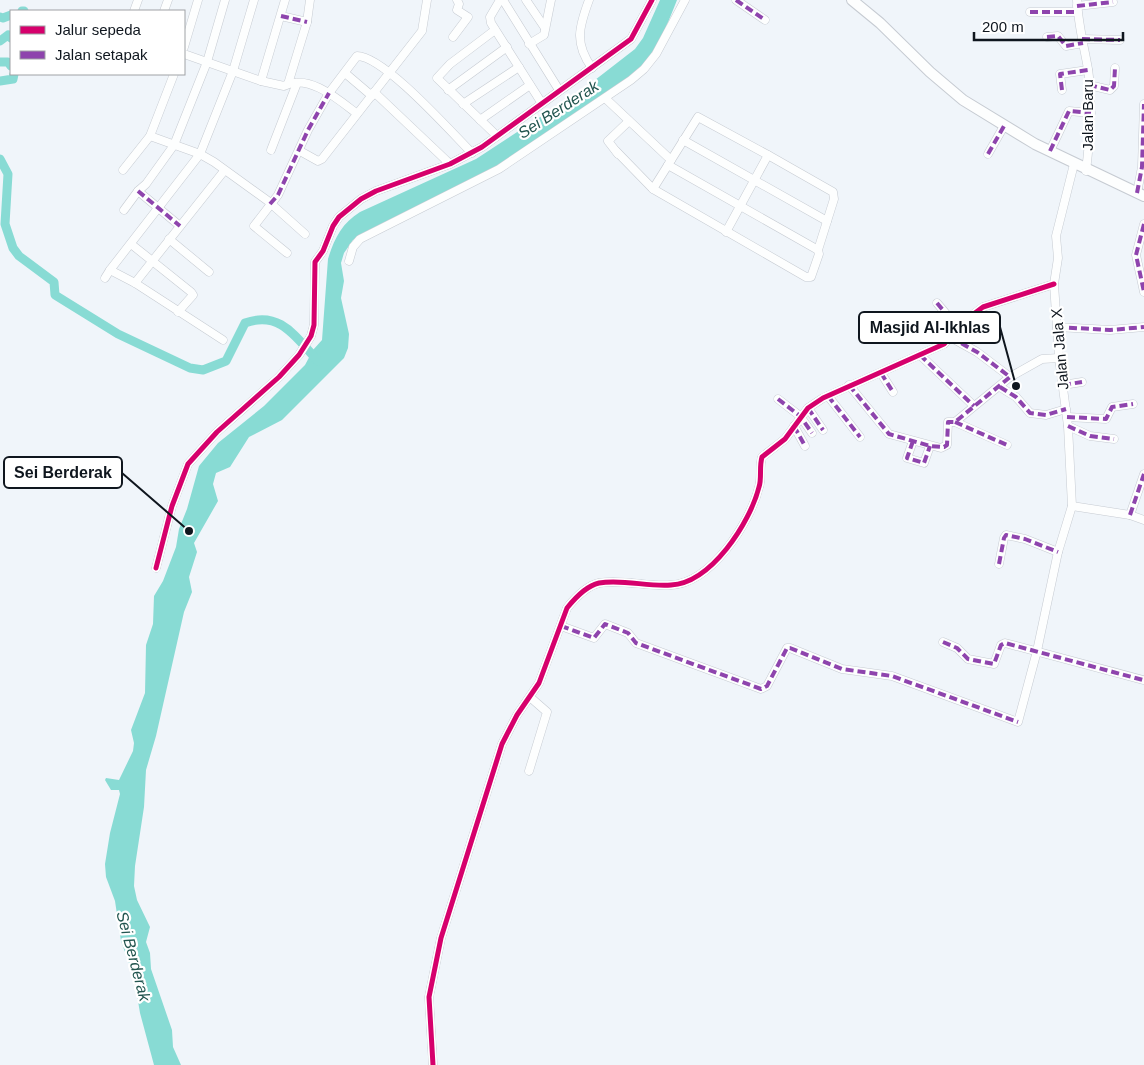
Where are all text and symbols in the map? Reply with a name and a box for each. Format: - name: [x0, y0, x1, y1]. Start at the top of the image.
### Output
- legend: [10, 10, 185, 75]
- scale bar: [974, 10, 1123, 42]
- text: 200 m: [982, 18, 1024, 35]
- text: Jalur sepeda: [55, 21, 142, 38]
- text: Jalan setapak: [55, 46, 148, 63]
- water label: Sei Berderak: [515, 77, 603, 142]
- street label: Jalan Baru: [1079, 79, 1096, 151]
- street label: Jalan Jala X: [1047, 308, 1072, 390]
- callout: Masjid Al-Ikhlas: [859, 312, 1000, 343]
- text: Masjid Al-Ikhlas: [870, 319, 990, 336]
- callout: Sei Berderak: [4, 457, 122, 488]
- text: Sei Berderak: [14, 464, 112, 481]
- water label: Sei Berderak: [113, 909, 154, 1004]

